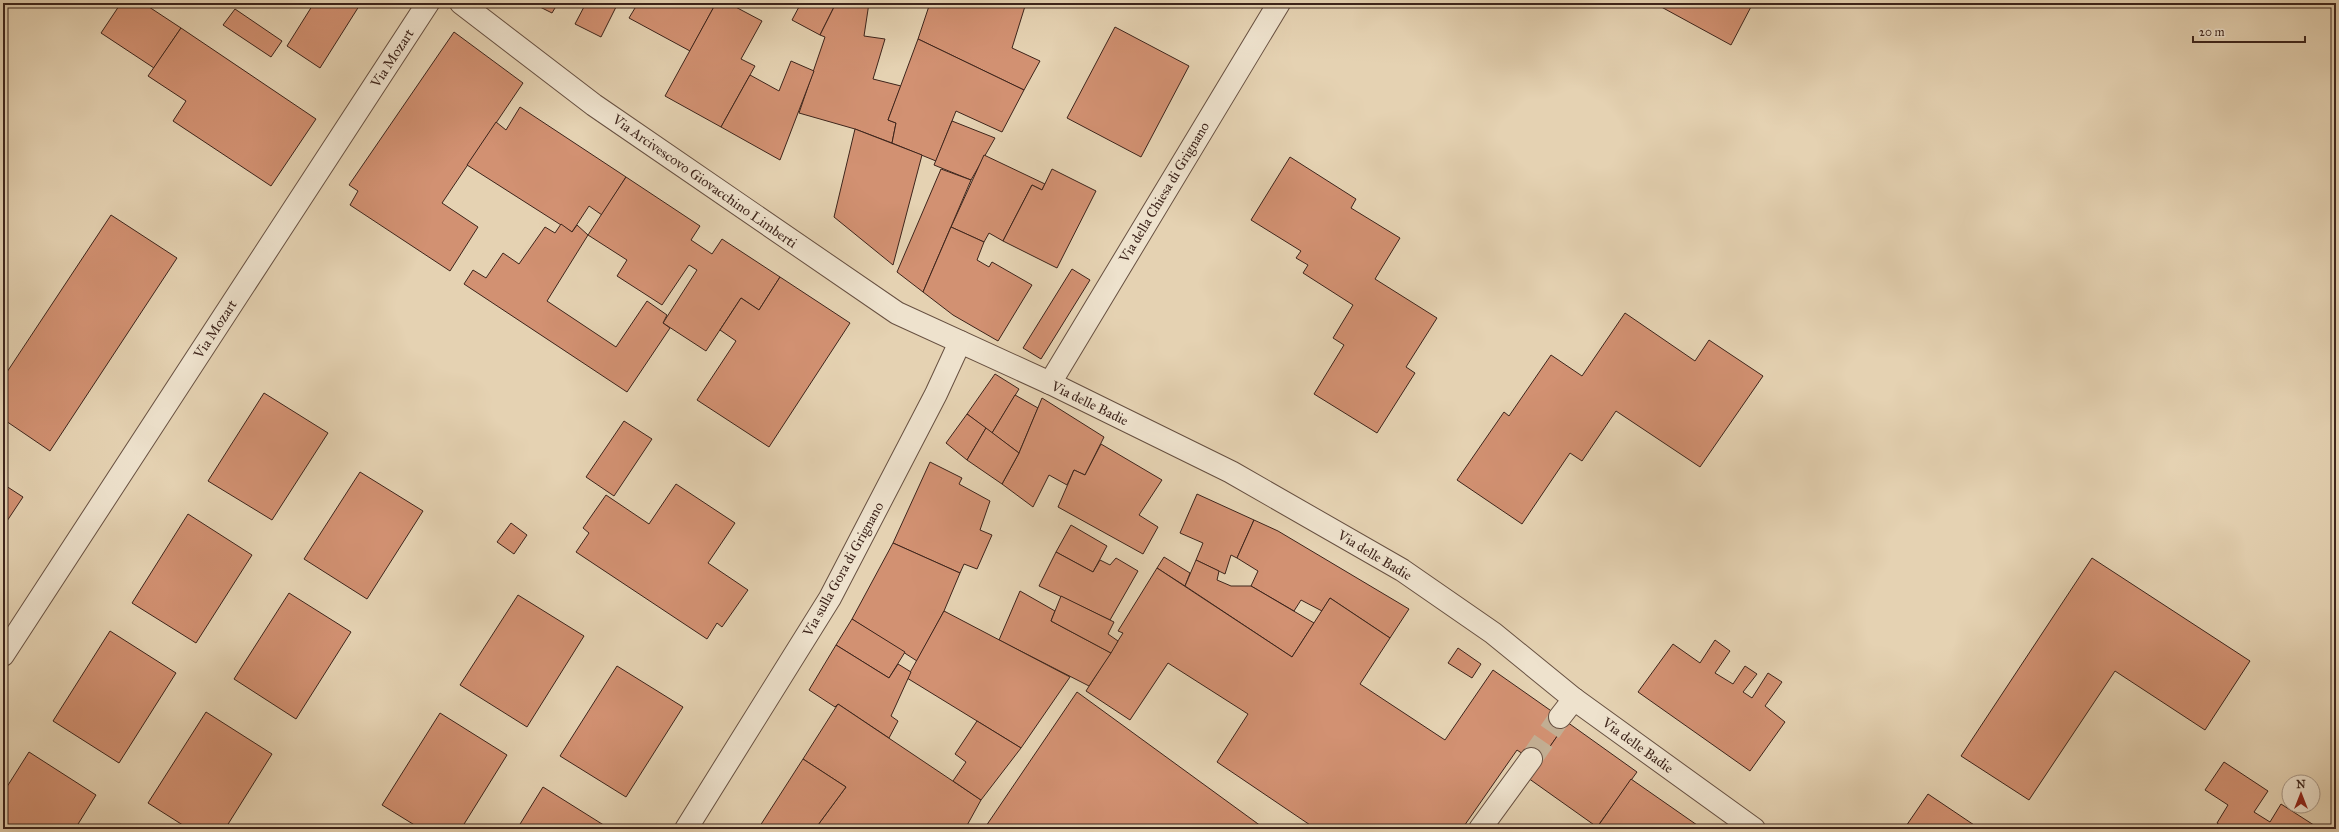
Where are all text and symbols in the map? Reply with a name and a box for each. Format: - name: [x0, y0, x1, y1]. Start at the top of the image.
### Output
- scale bar: [2193, 18, 2305, 44]
- text: 20 m: [2199, 25, 2225, 39]
- street label: Via Mozart: [367, 26, 418, 92]
- street label: Via Arcivescovo Giovacchino Limberti: [608, 110, 800, 252]
- street label: Via della Chiesa di Grignano: [1115, 119, 1213, 266]
- street label: Via Mozart: [190, 297, 241, 363]
- street label: Via delle Badie: [1048, 377, 1131, 429]
- street label: Via sulla Gora di Grignano: [799, 499, 887, 640]
- street label: Via delle Badie: [1334, 526, 1415, 584]
- street label: Via delle Badie: [1598, 713, 1677, 777]
- north arrow: [2281, 774, 2321, 814]
- text: N: [2296, 778, 2306, 791]

